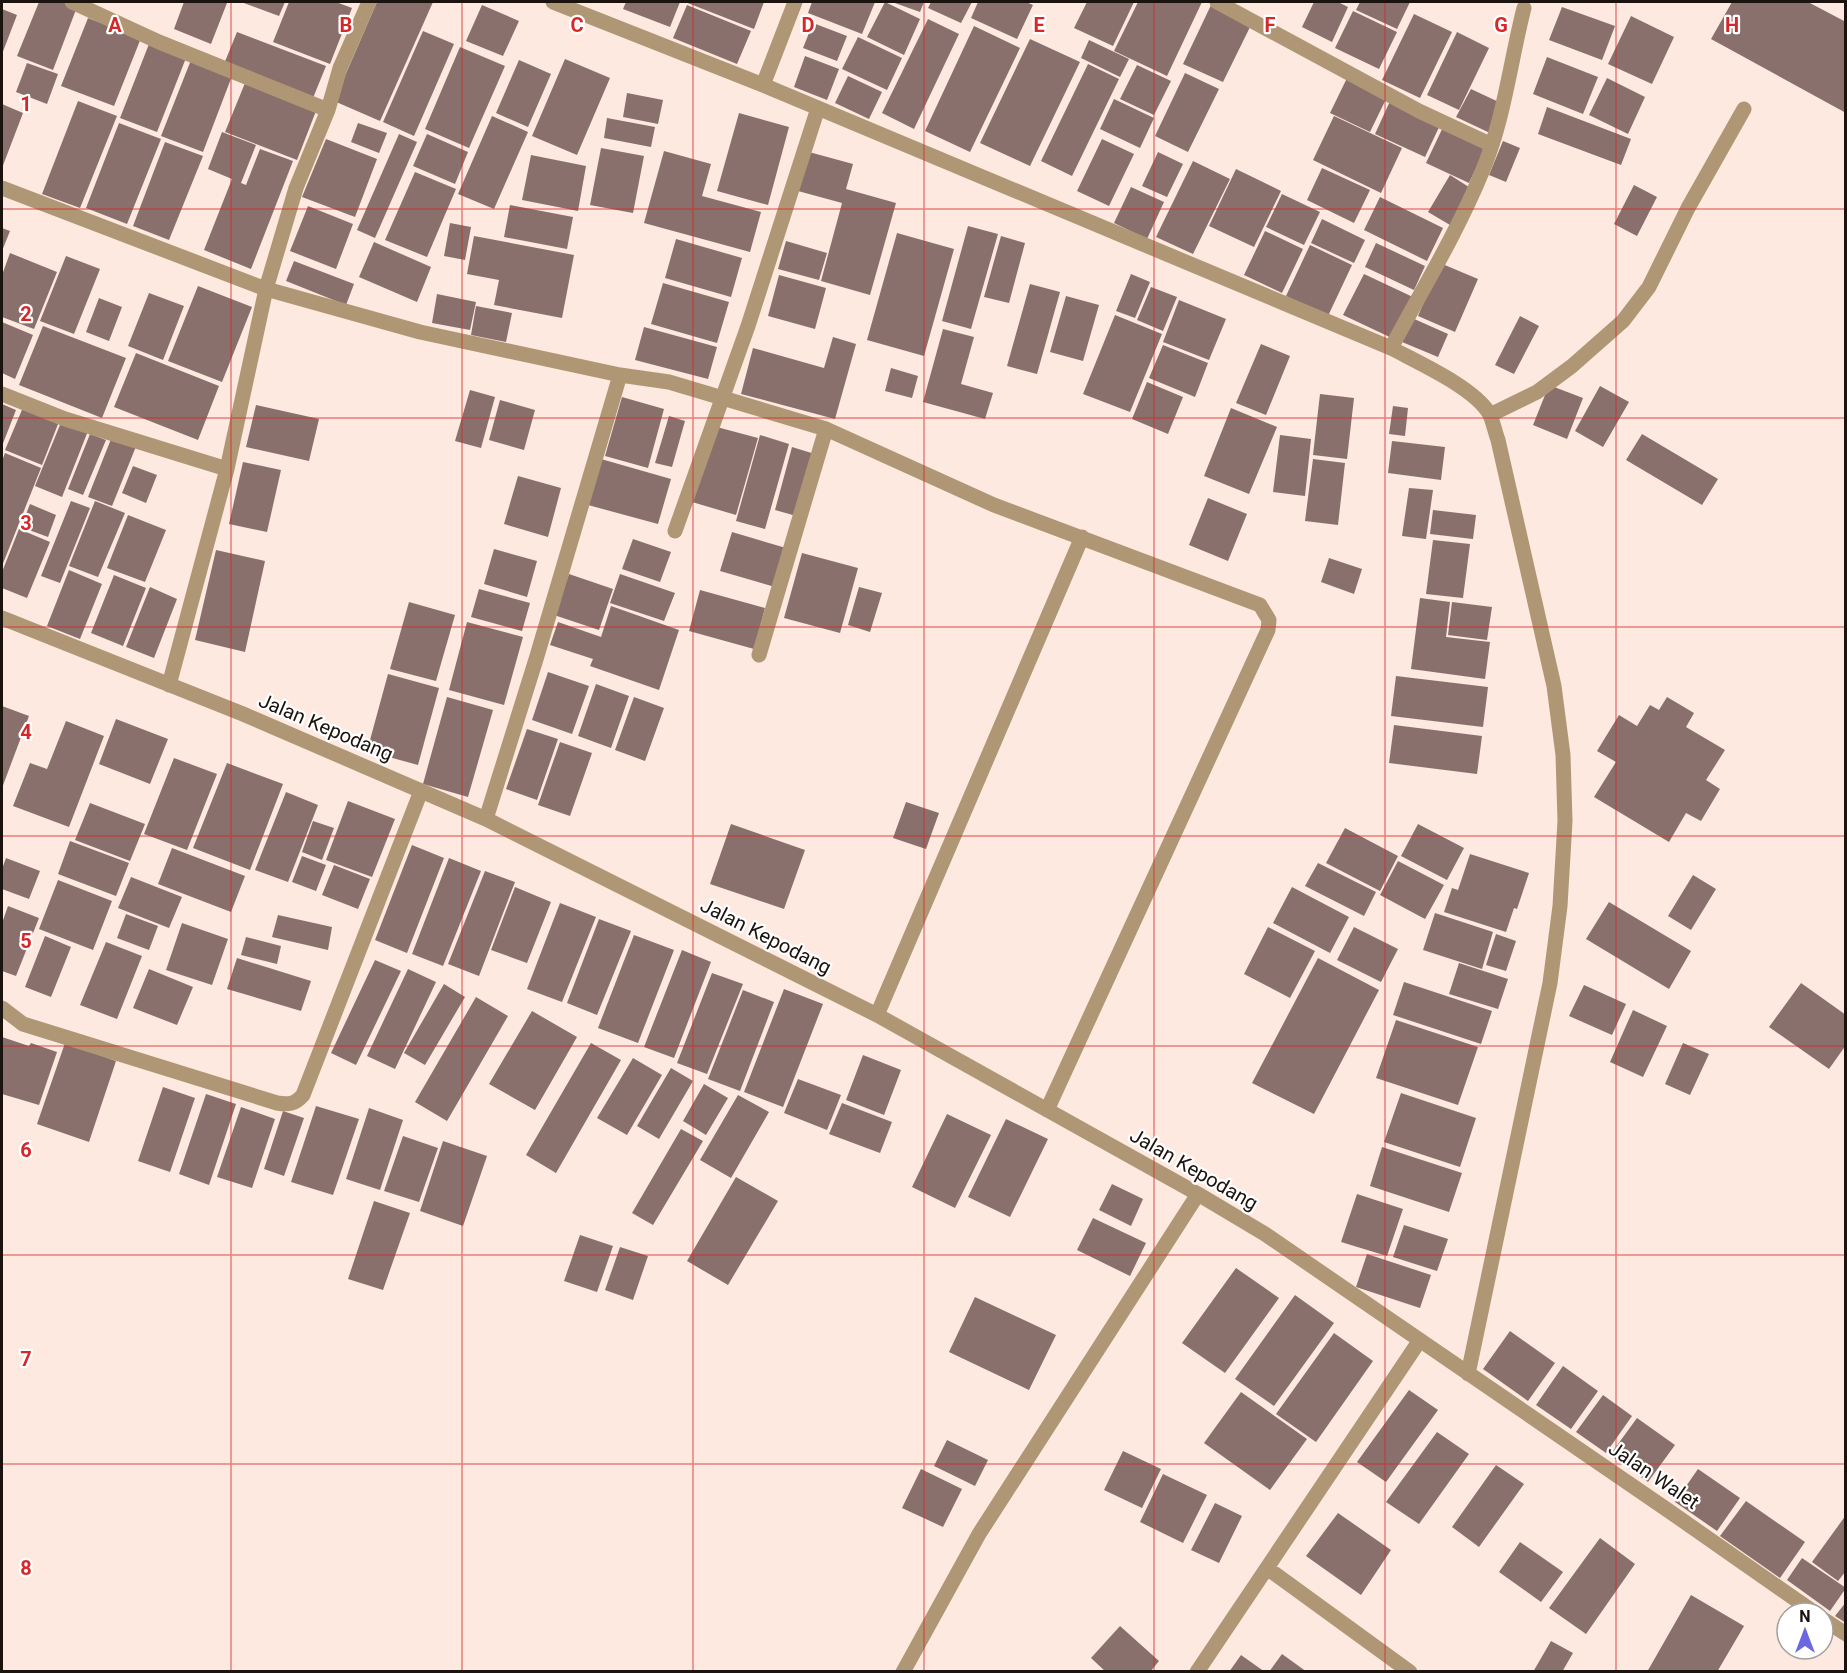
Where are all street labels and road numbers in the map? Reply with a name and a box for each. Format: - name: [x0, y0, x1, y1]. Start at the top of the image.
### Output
- street label: Jalan Kepodang: [255, 688, 397, 766]
- street label: Jalan Kepodang: [697, 893, 835, 979]
- street label: Jalan Kepodang: [1126, 1123, 1262, 1215]
- street label: Jalan Walet: [1604, 1436, 1704, 1514]

